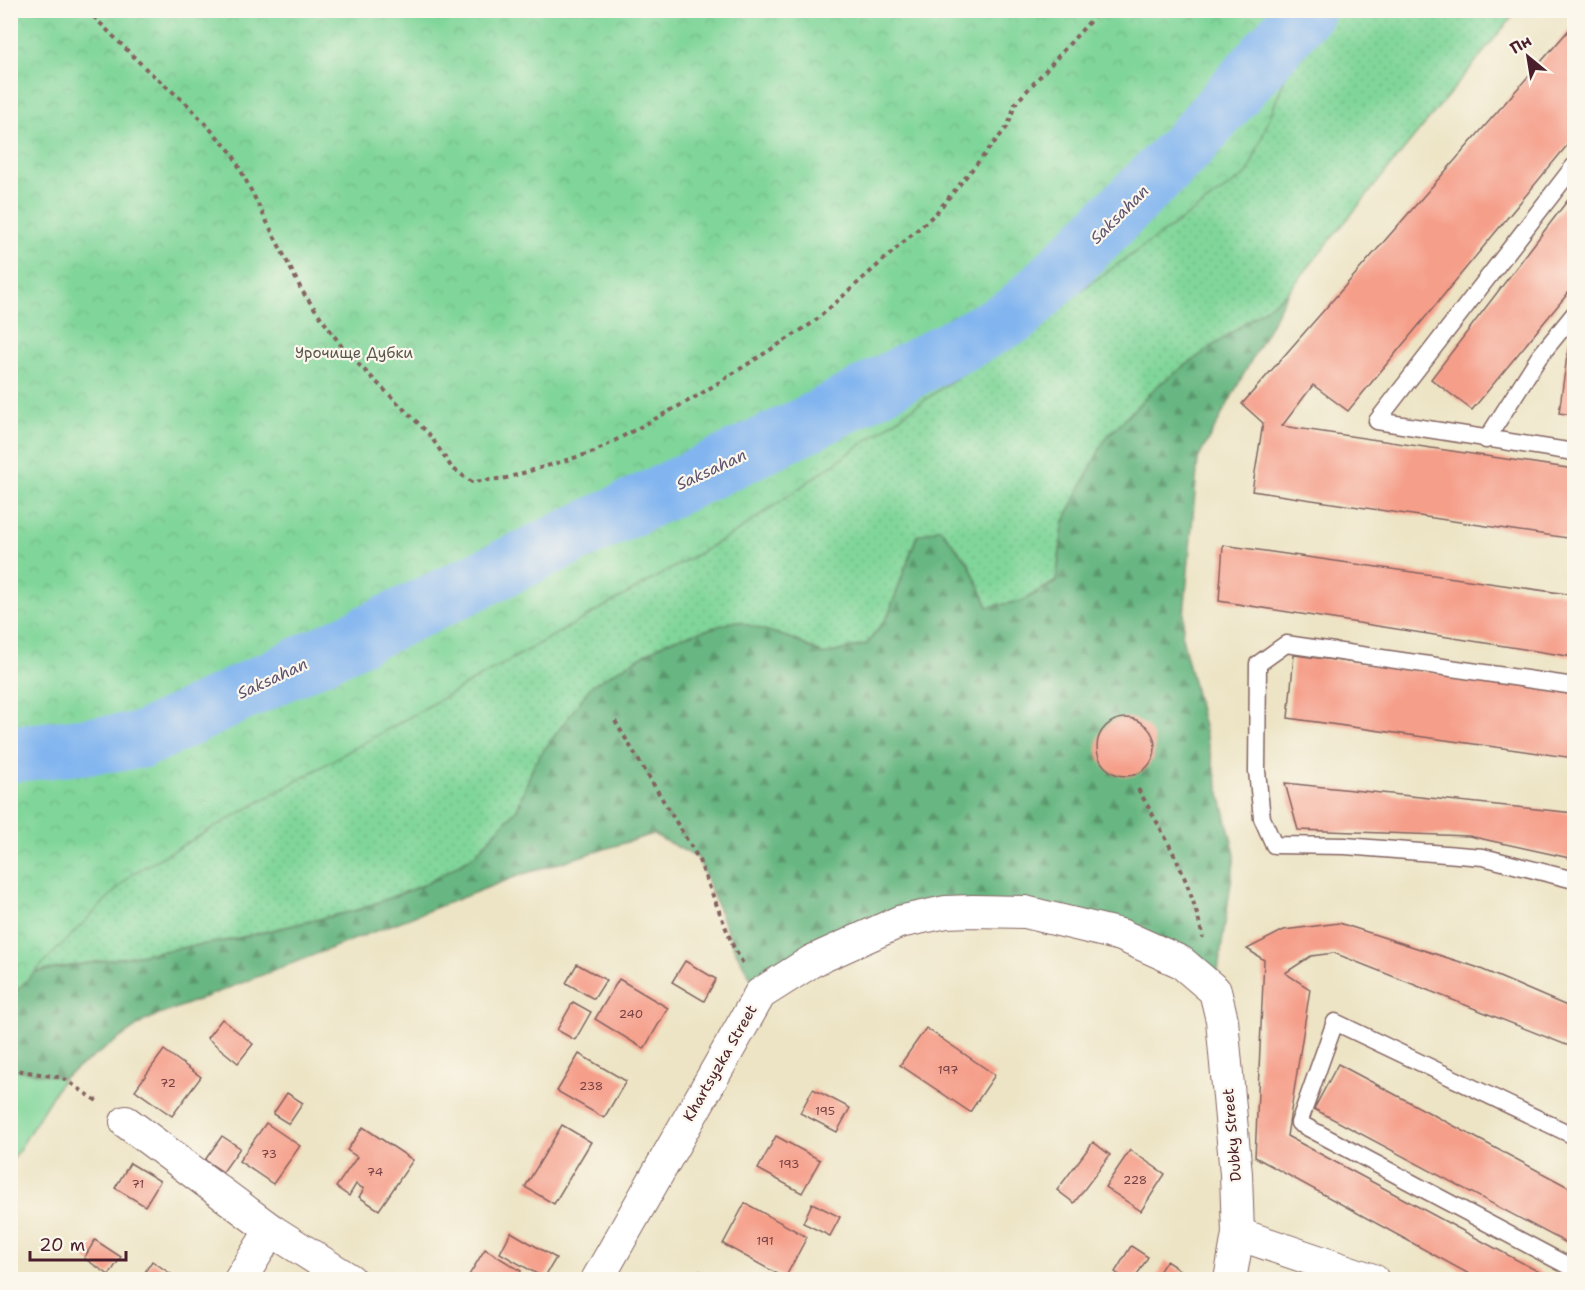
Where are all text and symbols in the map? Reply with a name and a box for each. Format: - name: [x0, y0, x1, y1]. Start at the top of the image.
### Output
- north arrow: [1498, 27, 1558, 87]
- text: Пн: [1506, 30, 1535, 59]
- water label: Saksahan: [1085, 180, 1153, 248]
- park label: Урочище Дубки: [295, 343, 413, 363]
- water label: Saksahan: [673, 444, 750, 495]
- water label: Saksahan: [234, 653, 311, 704]
- street label: Khartsyzka Street: [678, 1001, 762, 1125]
- house number: 240: [619, 1006, 643, 1022]
- house number: 197: [938, 1062, 958, 1078]
- house number: 72: [160, 1075, 176, 1091]
- house number: 238: [579, 1078, 603, 1094]
- street label: Dubky Street: [1218, 1088, 1246, 1182]
- house number: 195: [815, 1103, 835, 1119]
- house number: 73: [261, 1146, 277, 1162]
- house number: 193: [779, 1156, 799, 1172]
- house number: 74: [367, 1164, 383, 1180]
- house number: 228: [1123, 1172, 1147, 1188]
- house number: 71: [132, 1176, 144, 1192]
- scale bar: [30, 1224, 126, 1262]
- text: 20 m: [39, 1233, 85, 1257]
- house number: 191: [756, 1233, 774, 1249]

